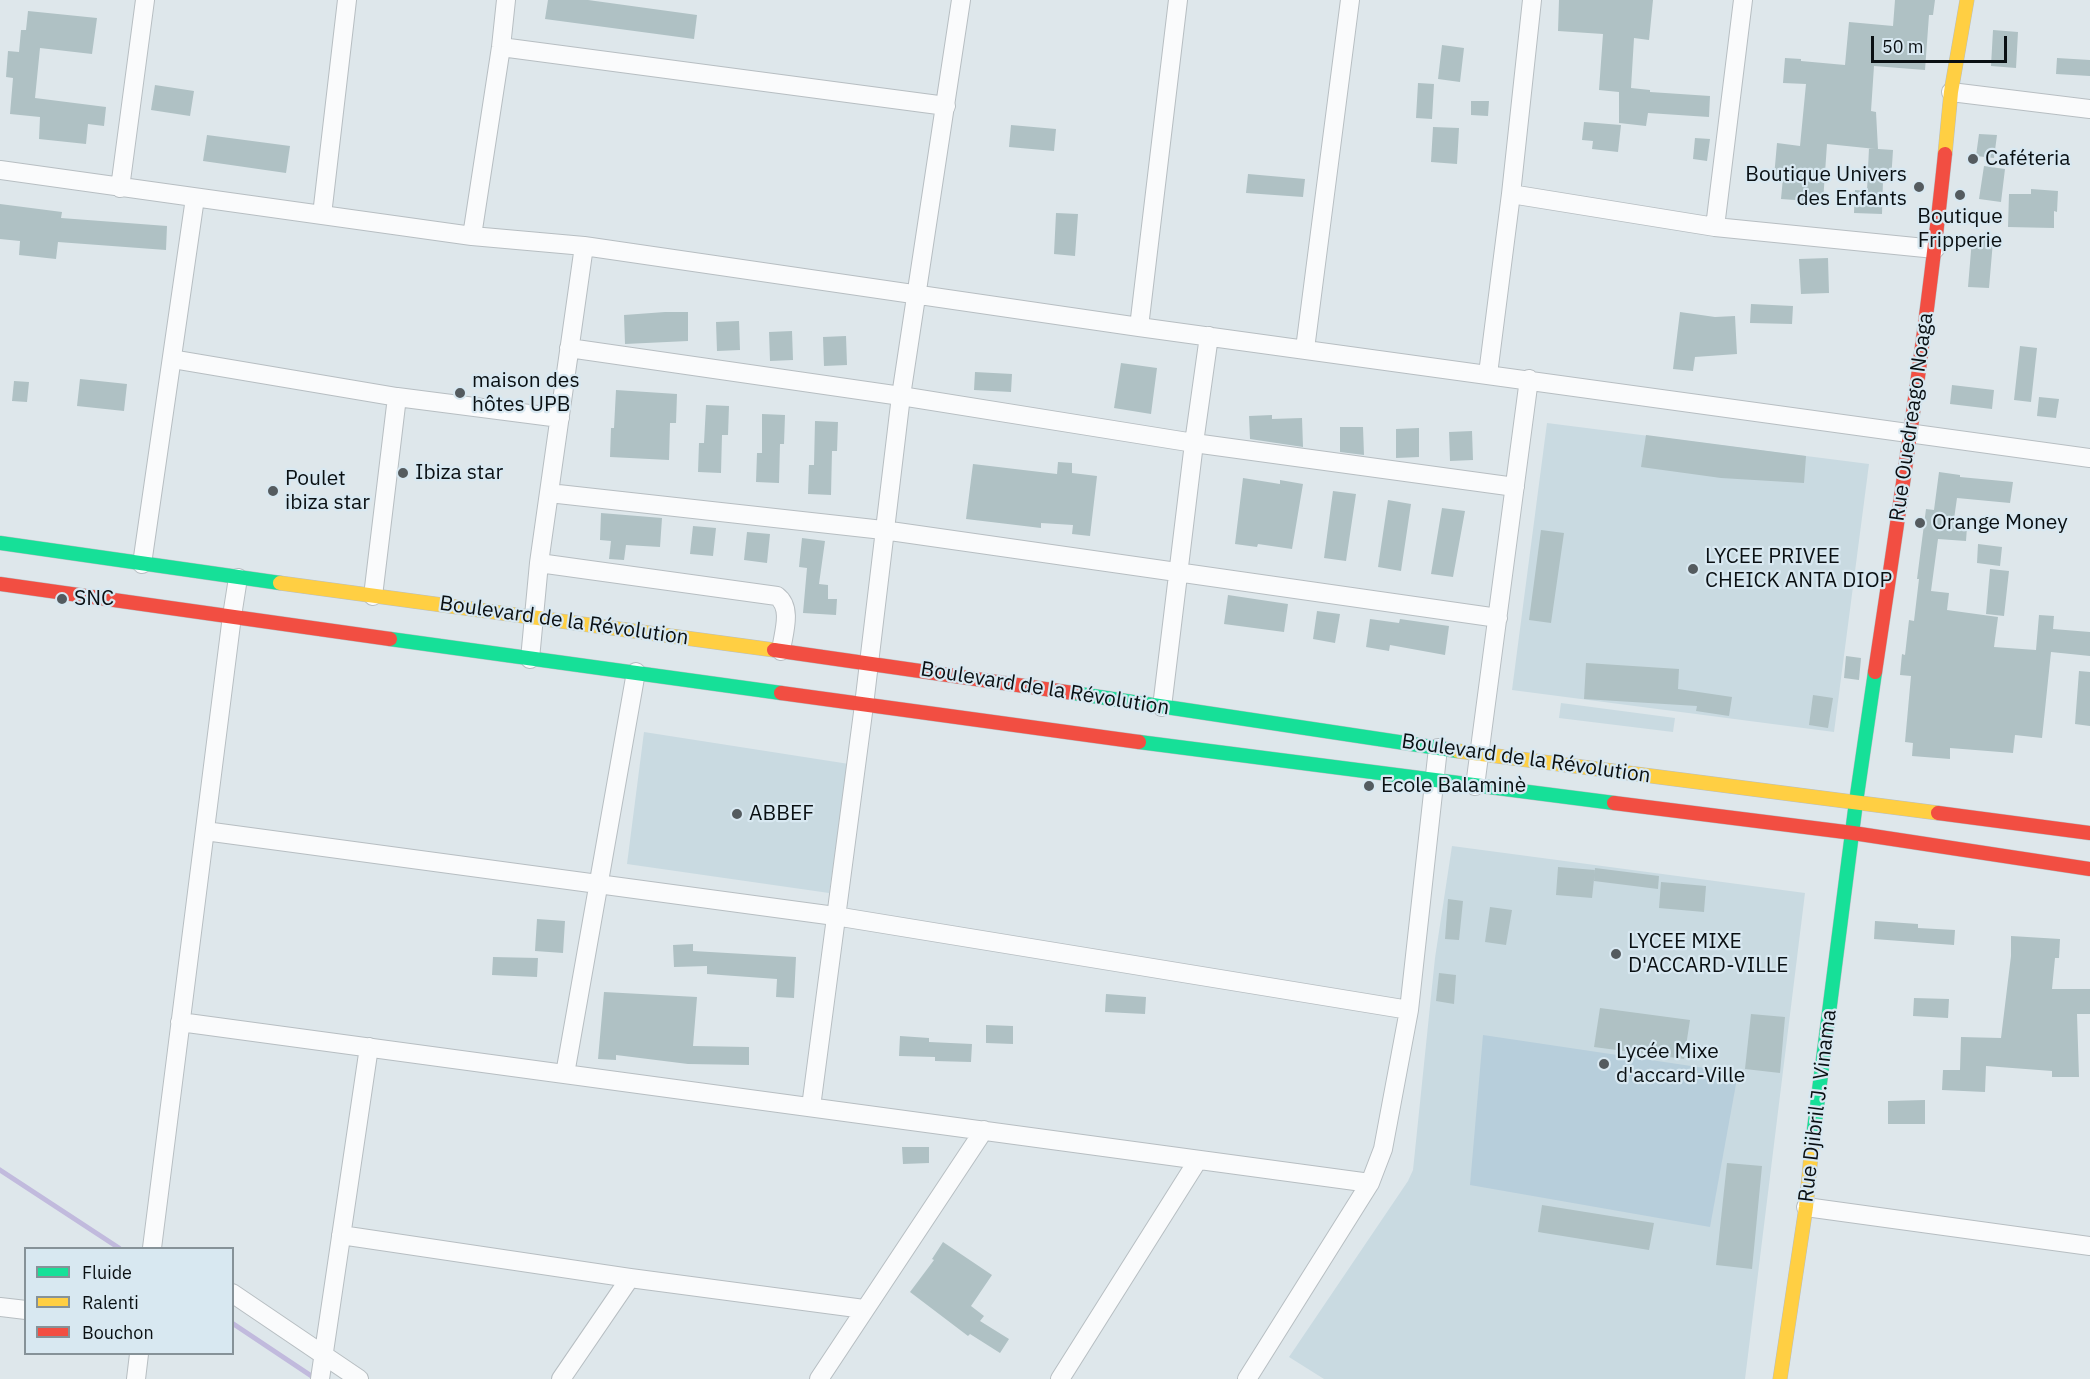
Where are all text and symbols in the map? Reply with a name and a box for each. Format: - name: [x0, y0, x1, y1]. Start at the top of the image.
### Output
- scale bar: [1874, 24, 2010, 62]
- text: 50 m: [1882, 35, 1924, 58]
- place label: Caféteria: [1985, 146, 2070, 172]
- marker: Caféteria: [1966, 152, 1980, 166]
- place label: Boutique Univers des Enfants: [1745, 162, 1907, 212]
- marker: Boutique Univers des Enfants: [1912, 180, 1926, 194]
- marker: Boutique Fripperie: [1953, 188, 1967, 202]
- place label: Boutique Fripperie: [1917, 204, 2003, 254]
- street label: Rue Ouedreago Noaga: [1885, 311, 1939, 523]
- place label: maison des hôtes UPB: [472, 368, 580, 418]
- marker: maison des hôtes UPB: [453, 386, 467, 400]
- place label: Ibiza star: [415, 460, 503, 486]
- place label: Poulet ibiza star: [285, 466, 370, 516]
- marker: Ibiza star: [396, 466, 410, 480]
- marker: Poulet ibiza star: [266, 484, 280, 498]
- place label: Orange Money: [1932, 510, 2068, 536]
- marker: Orange Money: [1913, 516, 1927, 530]
- place label: LYCEE PRIVEE CHEICK ANTA DIOP: [1705, 544, 1892, 594]
- marker: LYCEE PRIVEE CHEICK ANTA DIOP: [1686, 562, 1700, 576]
- place label: SNC: [74, 586, 114, 612]
- street label: Boulevard de la Révolution: [438, 591, 690, 651]
- marker: SNC: [55, 592, 69, 606]
- street label: Boulevard de la Révolution: [919, 657, 1171, 721]
- street label: Boulevard de la Révolution: [1400, 729, 1652, 789]
- place label: Ecole Balaminè: [1381, 773, 1526, 799]
- marker: Ecole Balaminè: [1362, 779, 1376, 793]
- place label: ABBEF: [749, 801, 814, 827]
- marker: ABBEF: [730, 807, 744, 821]
- place label: LYCEE MIXE D'ACCARD-VILLE: [1628, 929, 1789, 979]
- marker: LYCEE MIXE D'ACCARD-VILLE: [1609, 947, 1623, 961]
- street label: Rue Djibril J. Vinama: [1794, 1008, 1842, 1204]
- place label: Lycée Mixe d'accard-Ville: [1616, 1039, 1745, 1089]
- marker: Lycée Mixe d'accard-Ville: [1597, 1057, 1611, 1071]
- legend: [24, 1247, 234, 1355]
- text: Fluide: [82, 1261, 132, 1284]
- text: Ralenti: [82, 1291, 139, 1314]
- text: Bouchon: [82, 1321, 154, 1344]

